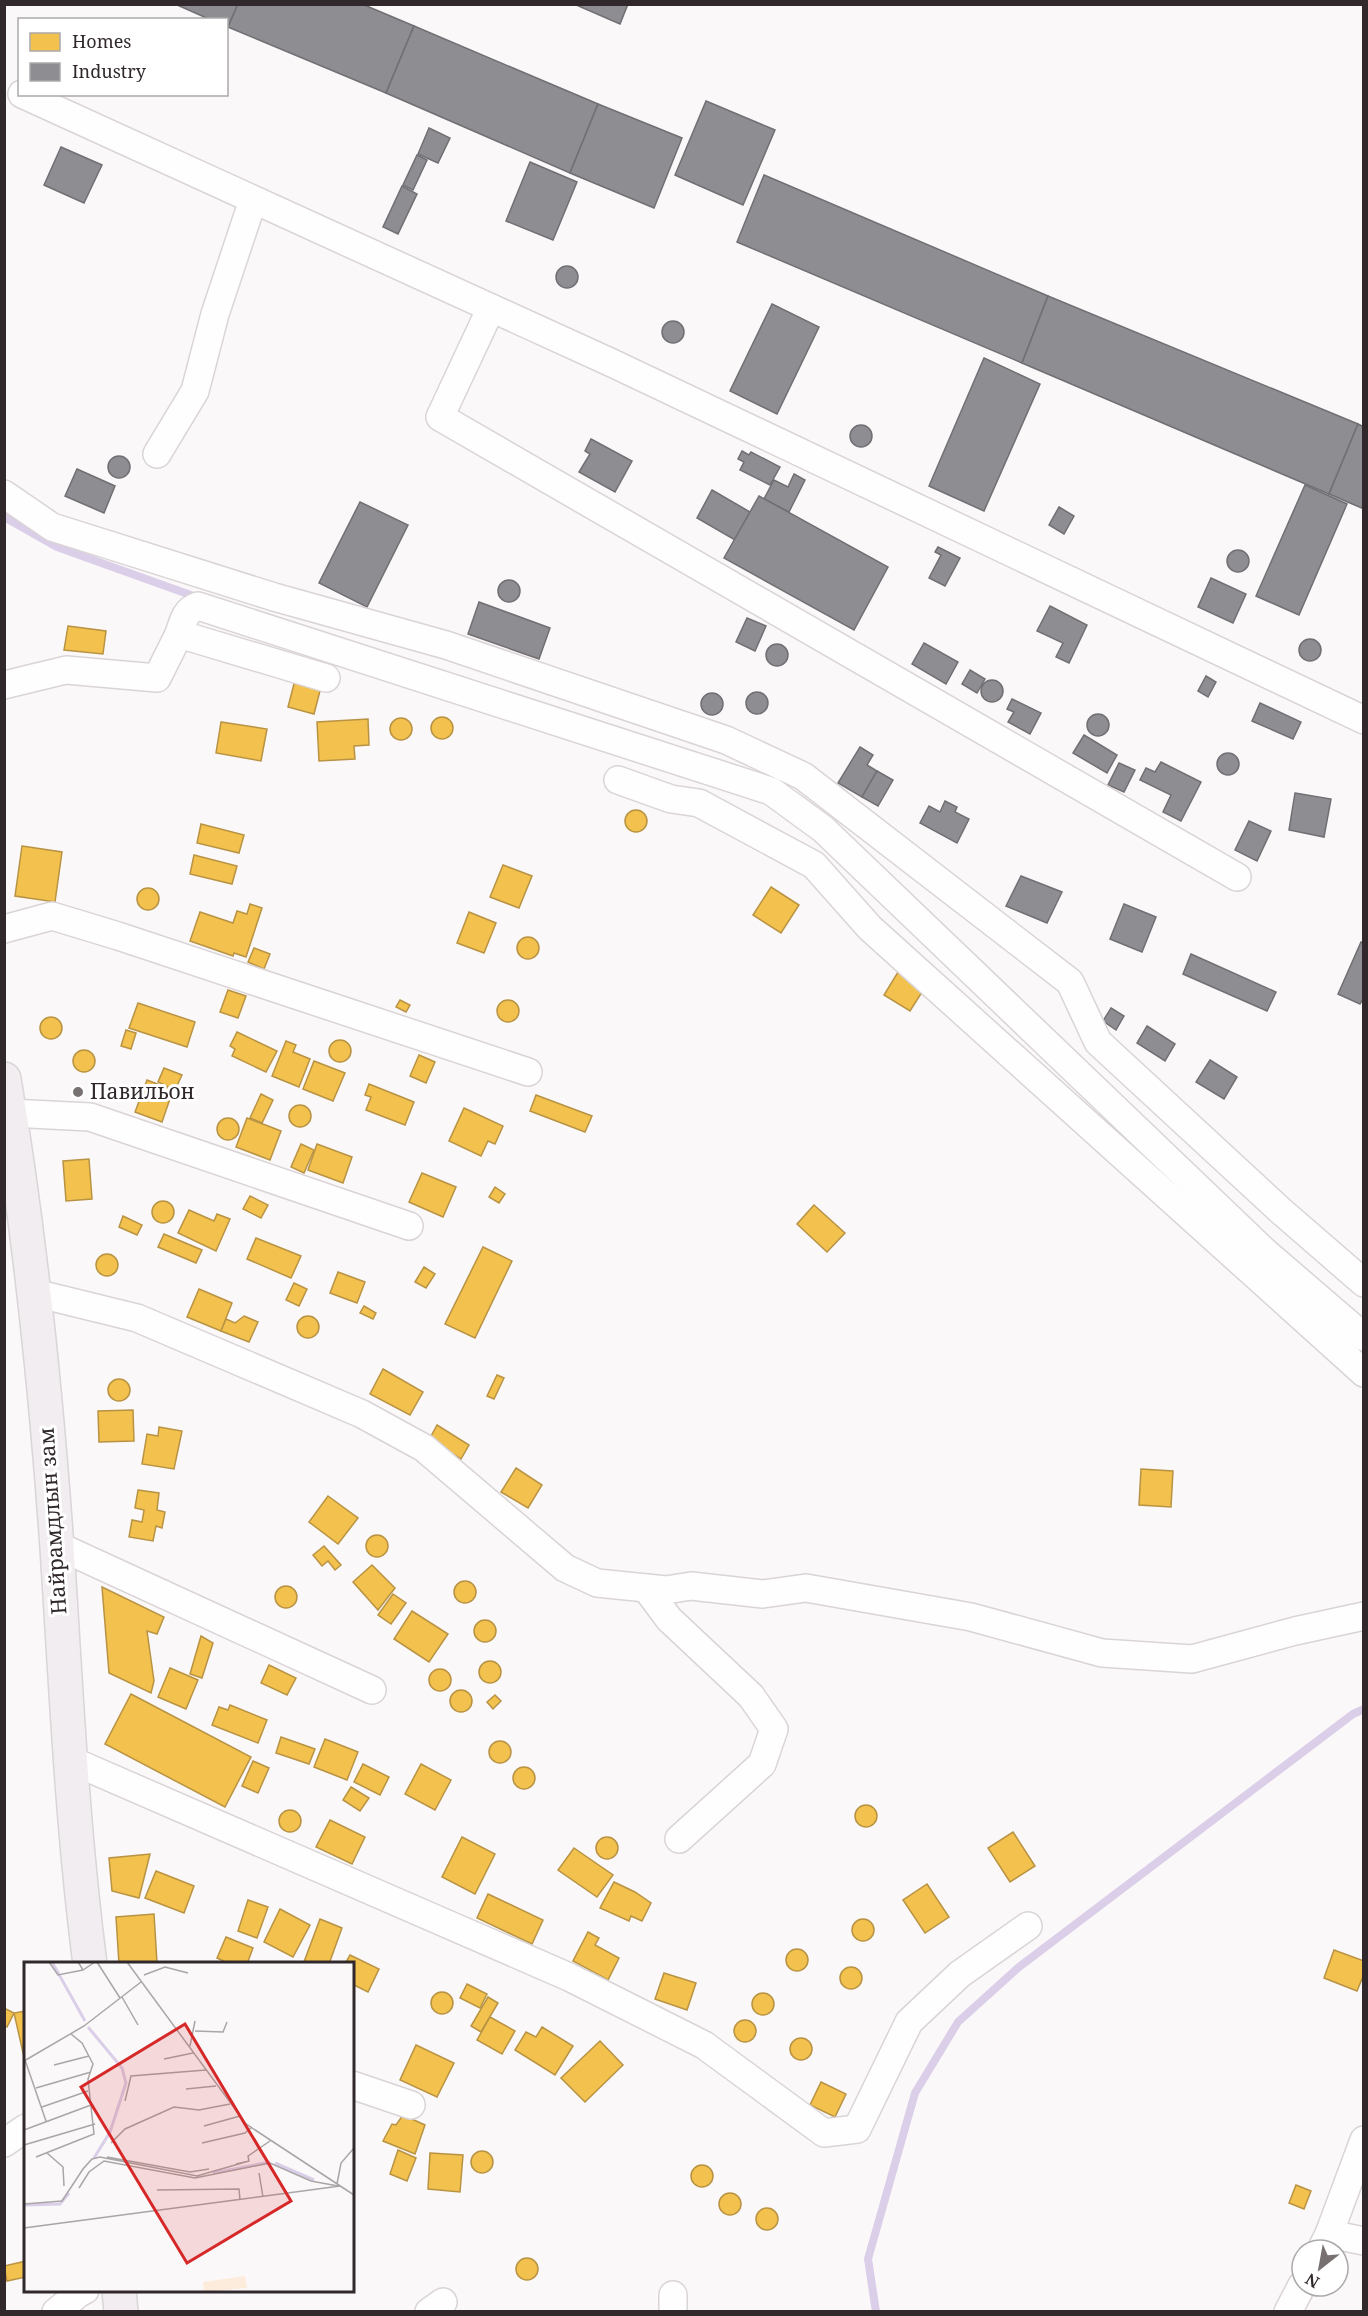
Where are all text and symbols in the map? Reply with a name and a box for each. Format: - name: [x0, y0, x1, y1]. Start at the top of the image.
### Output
- legend: [18, 18, 228, 96]
- text: Homes: [72, 29, 131, 53]
- text: Industry: [72, 59, 147, 83]
- place label: Павильон: [90, 1077, 195, 1105]
- marker: Павильон: [71, 1085, 85, 1099]
- street label: Найрамдлын зам: [32, 1427, 73, 1616]
- inset map: [24, 1962, 354, 2292]
- north arrow: [1290, 2238, 1350, 2298]
- text: N: [1301, 2268, 1323, 2294]

